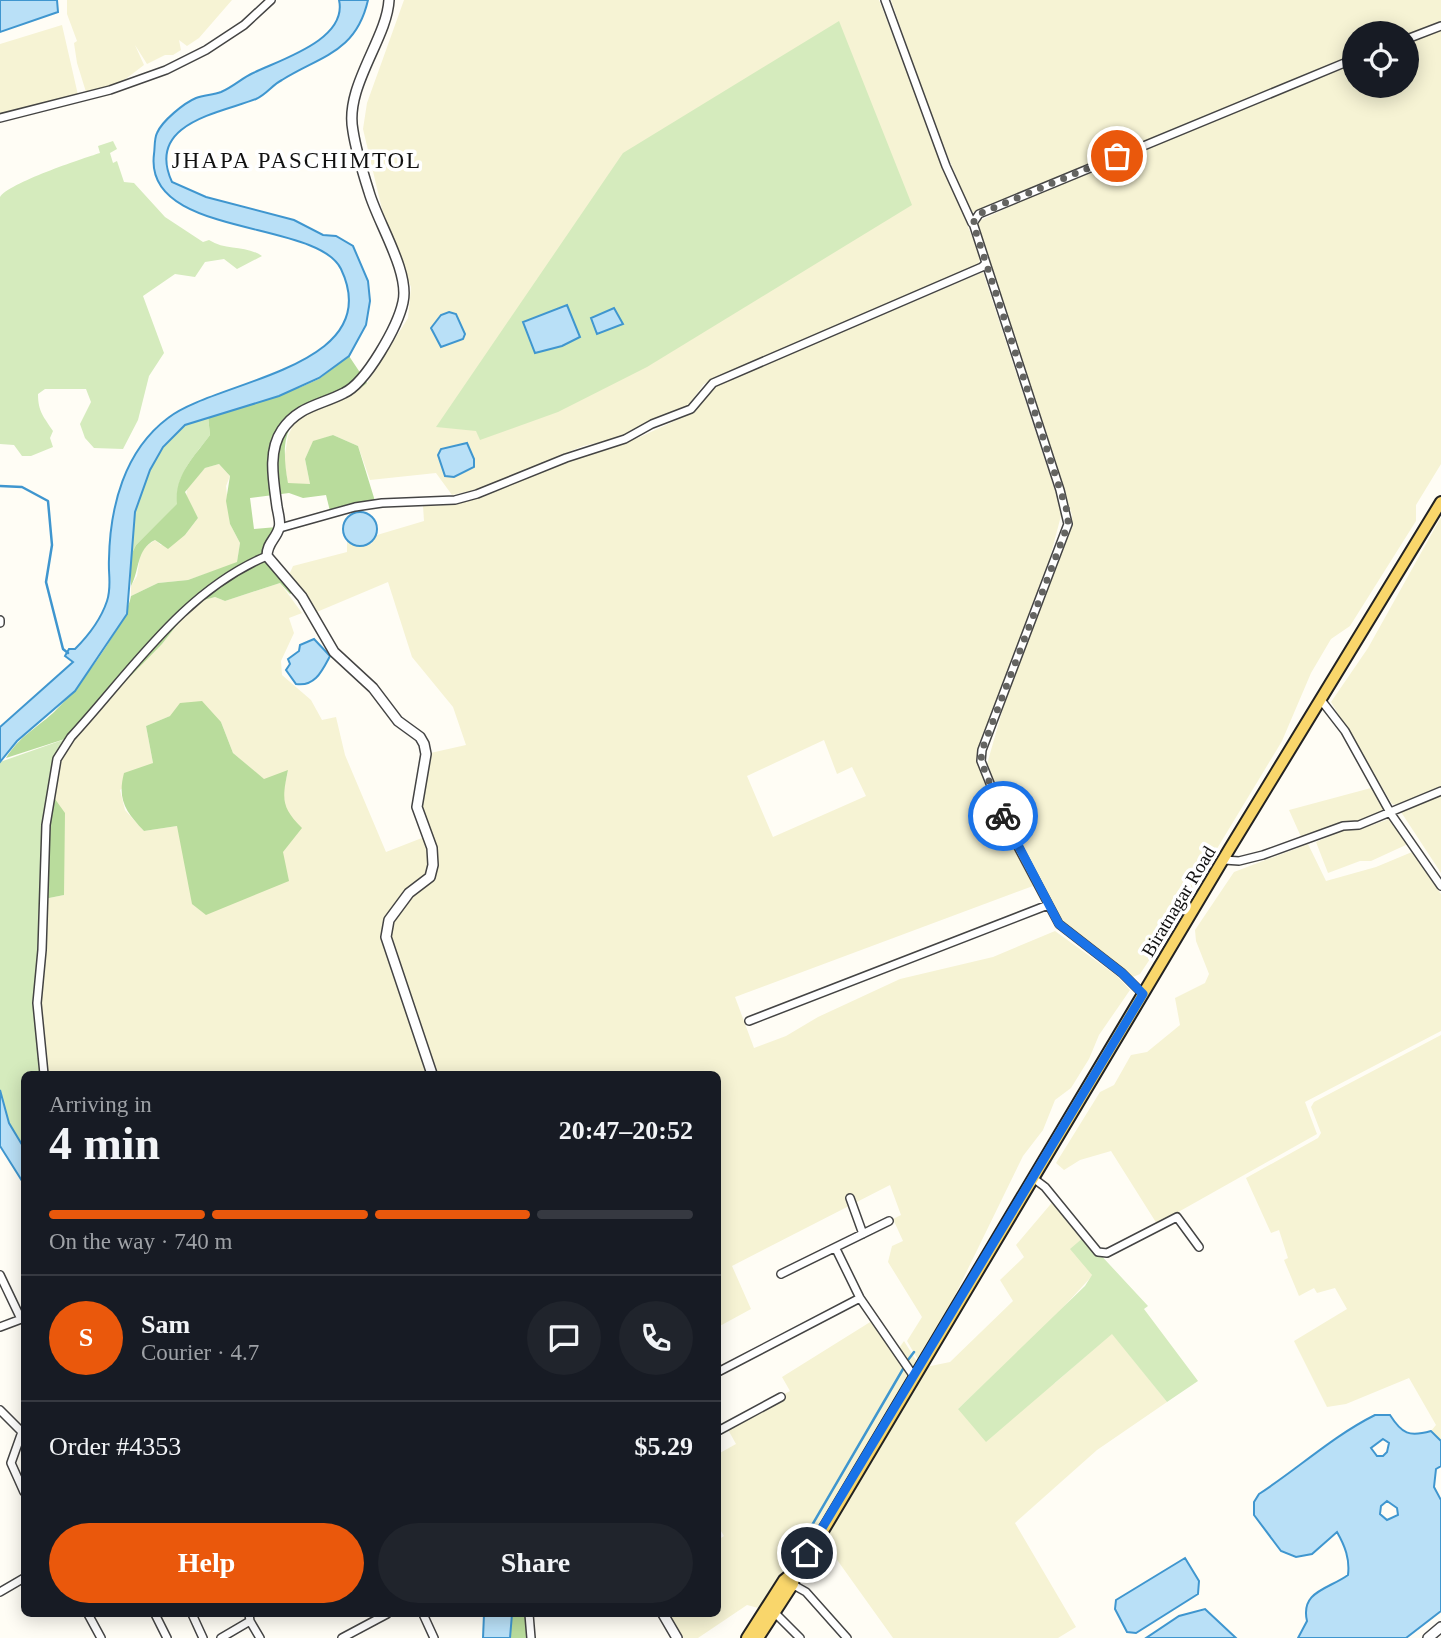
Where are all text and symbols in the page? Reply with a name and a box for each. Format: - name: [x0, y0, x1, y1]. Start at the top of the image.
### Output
- map controls: [1342, 21, 1419, 98]
- button: locate: [1342, 21, 1419, 98]
- pin: [1087, 126, 1147, 186]
- icon: bag: [1098, 137, 1136, 175]
- district label: JHAPA PASCHIMTOL: [172, 148, 422, 173]
- courier: [968, 781, 1038, 851]
- icon: bike: [984, 797, 1022, 835]
- street label: Biratnagar Road: [1137, 842, 1220, 960]
- text: Arriving in: [49, 1092, 152, 1117]
- text: 20:47–20:52: [559, 1116, 693, 1145]
- text: 4 min: [49, 1118, 160, 1169]
- text: On the way · 740 m: [49, 1229, 232, 1254]
- button: chat: [527, 1301, 601, 1375]
- button: phone: [619, 1301, 693, 1375]
- text: Sam: [141, 1310, 190, 1339]
- text: S: [79, 1323, 93, 1352]
- text: Courier · 4.7: [141, 1340, 259, 1365]
- text: Order #4353: [49, 1432, 181, 1461]
- text: $5.29: [635, 1432, 693, 1461]
- button: Help: [49, 1523, 364, 1603]
- button: Share: [378, 1523, 693, 1603]
- pin: [777, 1523, 837, 1583]
- icon: home: [788, 1534, 826, 1572]

